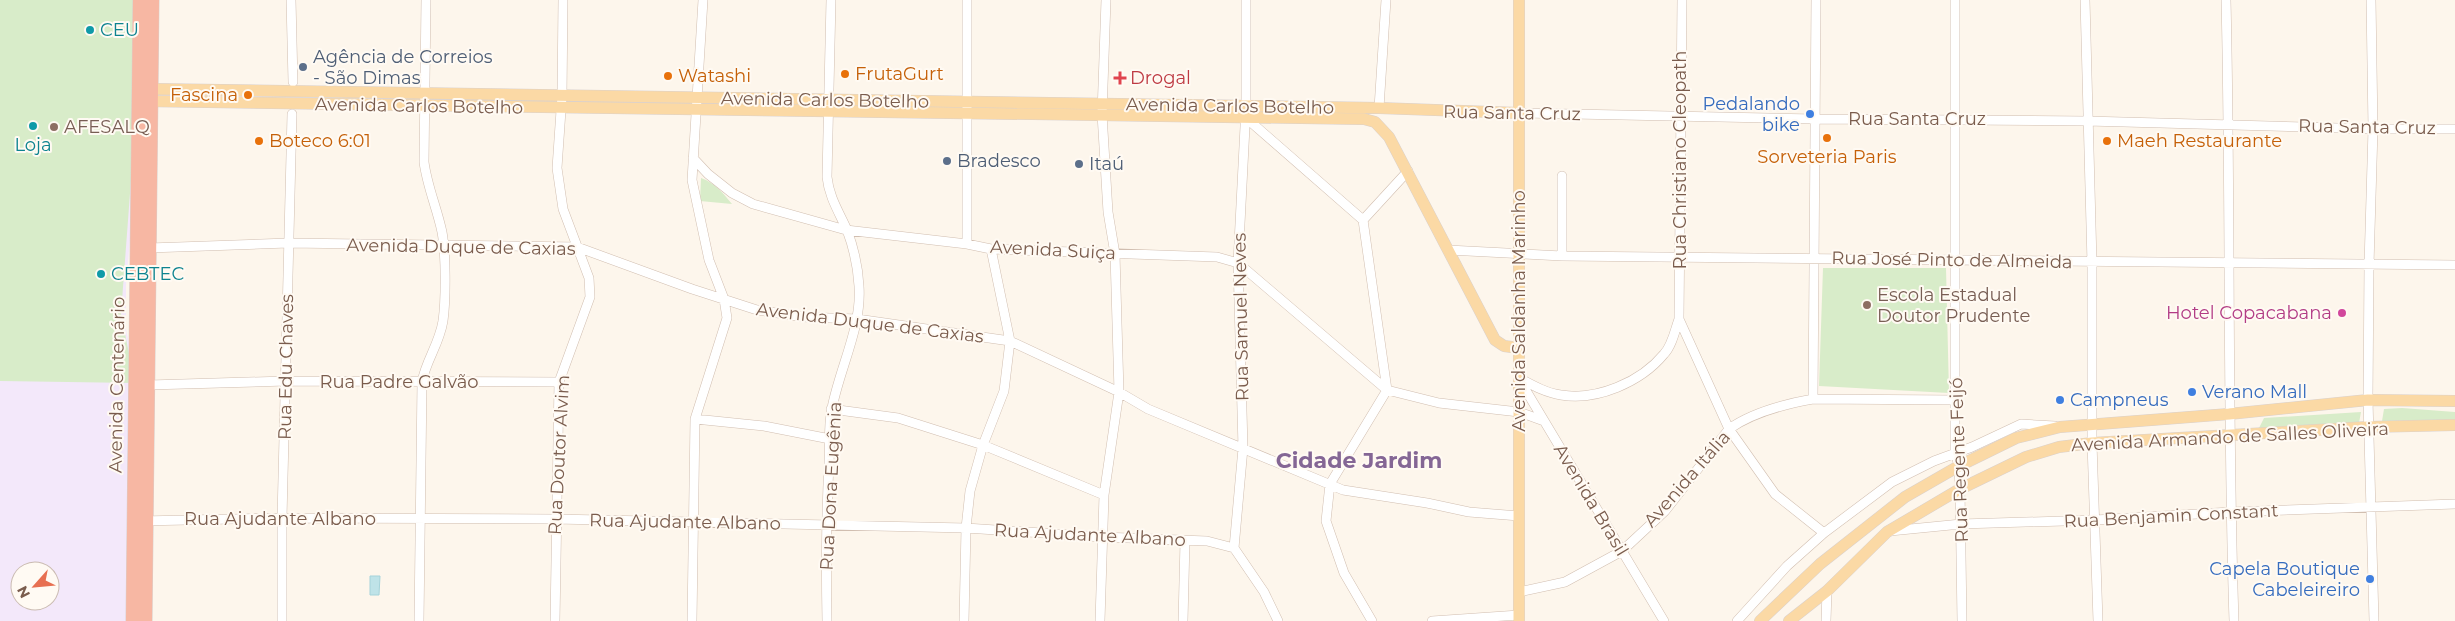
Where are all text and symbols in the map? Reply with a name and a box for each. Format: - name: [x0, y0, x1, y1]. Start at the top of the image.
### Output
- place label: CEU: [100, 19, 139, 41]
- marker: CEU: [84, 24, 96, 36]
- place label: Agência de Correios - São Dimas: [313, 46, 493, 89]
- street label: Rua Christiano Cleopath: [1669, 50, 1691, 270]
- marker: Agência de Correios - São Dimas: [297, 61, 309, 73]
- place label: FrutaGurt: [855, 63, 944, 85]
- place label: Watashi: [678, 65, 751, 87]
- place label: Drogal: [1130, 67, 1191, 89]
- marker: FrutaGurt: [839, 68, 851, 80]
- marker: Watashi: [662, 70, 674, 82]
- marker: Drogal: [1114, 72, 1126, 84]
- place label: Fascina: [170, 84, 238, 106]
- street label: Avenida Carlos Botelho: [721, 87, 929, 113]
- marker: Fascina: [242, 89, 254, 101]
- street label: Avenida Carlos Botelho: [315, 93, 523, 119]
- street label: Avenida Carlos Botelho: [1126, 93, 1334, 119]
- place label: Pedalando bike: [1702, 93, 1800, 136]
- street label: Rua Santa Cruz: [1443, 101, 1581, 125]
- marker: Pedalando bike: [1804, 108, 1816, 120]
- street label: Rua Santa Cruz: [1848, 108, 1986, 130]
- street label: Rua Santa Cruz: [2298, 115, 2436, 139]
- place label: AFESALQ: [64, 116, 150, 138]
- marker: Loja: [27, 120, 39, 132]
- marker: AFESALQ: [48, 121, 60, 133]
- place label: Boteco 6:01: [269, 130, 371, 152]
- place label: Maeh Restaurante: [2117, 130, 2282, 152]
- marker: Sorveteria Paris: [1821, 132, 1833, 144]
- place label: Loja: [14, 134, 52, 156]
- marker: Boteco 6:01: [253, 135, 265, 147]
- marker: Maeh Restaurante: [2101, 135, 2113, 147]
- place label: Sorveteria Paris: [1757, 146, 1897, 168]
- place label: Bradesco: [957, 150, 1041, 172]
- place label: Itaú: [1089, 153, 1124, 175]
- marker: Bradesco: [941, 155, 953, 167]
- marker: Itaú: [1073, 158, 1085, 170]
- street label: Avenida Saldanha Marinho: [1508, 190, 1530, 432]
- street label: Rua Samuel Neves: [1229, 232, 1253, 401]
- street label: Avenida Duque de Caxias: [346, 234, 576, 260]
- street label: Avenida Suiça: [989, 236, 1117, 264]
- street label: Rua José Pinto de Almeida: [1831, 247, 2073, 273]
- place label: CEBTEC: [111, 263, 184, 285]
- marker: CEBTEC: [95, 268, 107, 280]
- place label: Escola Estadual Doutor Prudente: [1877, 284, 2030, 327]
- street label: Rua Edu Chaves: [274, 294, 298, 440]
- street label: Avenida Centenário: [104, 297, 130, 473]
- street label: Avenida Duque de Caxias: [755, 298, 985, 348]
- marker: Escola Estadual Doutor Prudente: [1861, 299, 1873, 311]
- place label: Hotel Copacabana: [2166, 302, 2332, 324]
- marker: Hotel Copacabana: [2336, 307, 2348, 319]
- street label: Rua Padre Galvão: [319, 371, 479, 393]
- street label: Rua Doutor Alvim: [544, 374, 574, 536]
- street label: Rua Regente Feijó: [1945, 377, 1973, 543]
- place label: Verano Mall: [2202, 381, 2307, 403]
- marker: Verano Mall: [2186, 386, 2198, 398]
- place label: Campneus: [2070, 389, 2169, 411]
- marker: Campneus: [2054, 394, 2066, 406]
- street label: Rua Dona Eugênia: [816, 401, 846, 571]
- street label: Avenida Armando de Salles Oliveira: [2071, 418, 2389, 456]
- street label: Avenida Itália: [1639, 426, 1735, 532]
- street label: Avenida Brasil: [1549, 440, 1633, 560]
- district label: Cidade Jardim: [1276, 447, 1442, 474]
- street label: Rua Benjamin Constant: [2063, 499, 2279, 533]
- street label: Rua Ajudante Albano: [184, 508, 376, 530]
- street label: Rua Ajudante Albano: [589, 509, 781, 535]
- street label: Rua Ajudante Albano: [994, 519, 1186, 551]
- place label: Capela Boutique Cabeleireiro: [2209, 558, 2360, 601]
- north arrow: [10, 561, 60, 611]
- marker: Capela Boutique Cabeleireiro: [2364, 573, 2376, 585]
- text: N: [13, 583, 34, 601]

